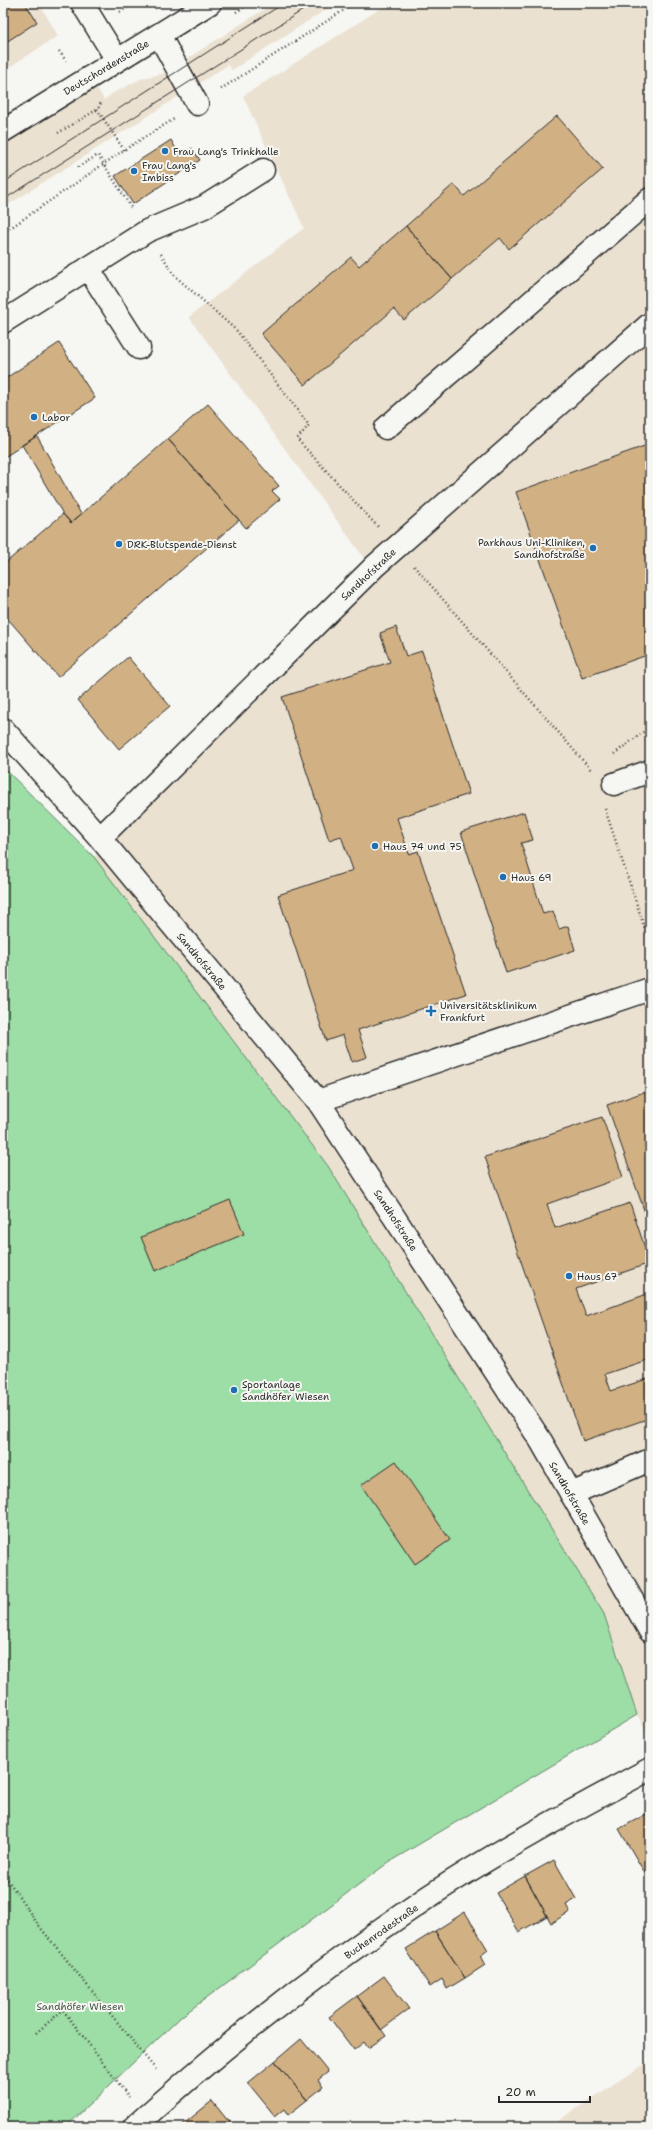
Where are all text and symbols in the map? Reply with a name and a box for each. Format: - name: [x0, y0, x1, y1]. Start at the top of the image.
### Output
- street label: Deutschordenstraße: [61, 37, 152, 98]
- place label: Frau Lang's Trinkhalle: [173, 145, 279, 158]
- marker: Frau Lang's Trinkhalle: [160, 146, 170, 156]
- place label: Frau Lang's Imbiss: [142, 159, 197, 184]
- marker: Frau Lang's Imbiss: [129, 166, 139, 176]
- place label: Labor: [42, 411, 70, 424]
- marker: Labor: [29, 412, 39, 422]
- place label: Parkhaus Uni-Kliniken, Sandhofstraße: [478, 536, 585, 561]
- place label: DRK-Blutspende-Dienst: [127, 538, 237, 551]
- marker: DRK-Blutspende-Dienst: [114, 539, 124, 549]
- marker: Parkhaus Uni-Kliniken, Sandhofstraße: [588, 543, 598, 553]
- street label: Sandhofstraße: [338, 545, 399, 603]
- place label: Haus 74 und 75: [383, 840, 462, 853]
- marker: Haus 74 und 75: [370, 841, 380, 851]
- place label: Haus 69: [511, 871, 552, 884]
- marker: Haus 69: [498, 872, 508, 882]
- street label: Sandhofstraße: [174, 930, 230, 993]
- place label: Universitätsklinikum Frankfurt: [440, 999, 537, 1024]
- marker: Universitätsklinikum Frankfurt: [425, 1005, 437, 1017]
- street label: Sandhofstraße: [371, 1187, 421, 1254]
- place label: Haus 67: [577, 1270, 617, 1283]
- marker: Haus 67: [564, 1271, 574, 1281]
- place label: Sportanlage Sandhöfer Wiesen: [242, 1378, 329, 1403]
- marker: Sportanlage Sandhöfer Wiesen: [229, 1385, 239, 1395]
- street label: Sandhofstraße: [546, 1459, 593, 1528]
- street label: Buchenrodestraße: [342, 1901, 421, 1962]
- park label: Sandhöfer Wiesen: [36, 2000, 124, 2013]
- scale bar: [499, 2078, 590, 2104]
- text: 20 m: [505, 2084, 536, 2100]

